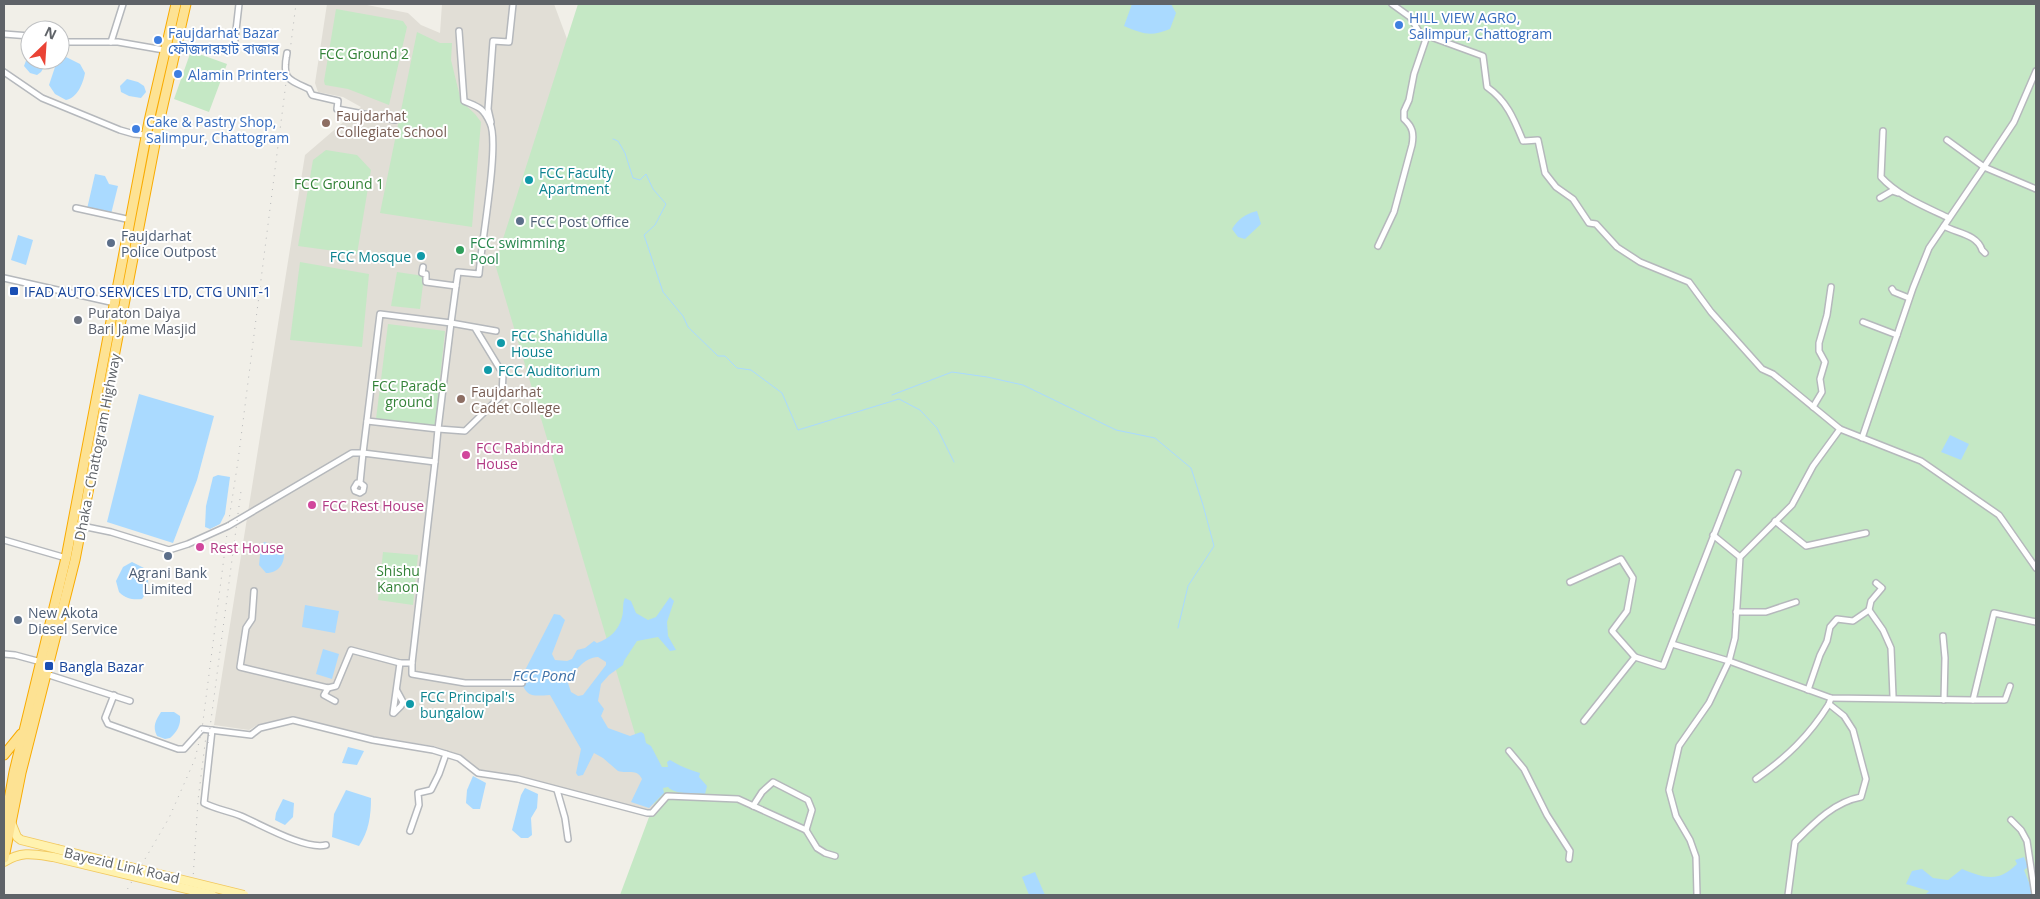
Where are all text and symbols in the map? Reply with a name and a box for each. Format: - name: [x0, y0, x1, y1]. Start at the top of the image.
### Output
- place label: HILL VIEW AGRO, Salimpur, Chattogram: [1409, 8, 1552, 43]
- marker: HILL VIEW AGRO, Salimpur, Chattogram: [1393, 19, 1405, 31]
- north arrow: [20, 20, 70, 70]
- text: N: [42, 22, 60, 44]
- place label: Faujdarhat Bazar ফৌজদারহাট বাজার: [168, 23, 280, 58]
- marker: Faujdarhat Bazar ফৌজদারহাট বাজার: [152, 34, 164, 46]
- park label: FCC Ground 2: [319, 44, 409, 63]
- place label: Alamin Printers: [188, 65, 289, 84]
- marker: Alamin Printers: [172, 68, 184, 80]
- place label: Faujdarhat Collegiate School: [336, 106, 447, 141]
- place label: Cake & Pastry Shop, Salimpur, Chattogram: [146, 112, 289, 147]
- marker: Faujdarhat Collegiate School: [320, 117, 332, 129]
- marker: Cake & Pastry Shop, Salimpur, Chattogram: [130, 123, 142, 135]
- place label: FCC Faculty Apartment: [539, 163, 614, 198]
- park label: FCC Ground 1: [294, 174, 384, 193]
- marker: FCC Faculty Apartment: [523, 174, 535, 186]
- place label: FCC Post Office: [530, 212, 629, 231]
- marker: FCC Post Office: [514, 215, 526, 227]
- place label: Faujdarhat Police Outpost: [121, 226, 216, 261]
- place label: FCC swimming Pool: [470, 233, 566, 268]
- marker: Faujdarhat Police Outpost: [105, 237, 117, 249]
- marker: FCC swimming Pool: [454, 244, 466, 256]
- place label: FCC Mosque: [330, 247, 411, 266]
- marker: FCC Mosque: [415, 250, 427, 262]
- place label: IFAD AUTO SERVICES LTD, CTG UNIT-1: [24, 282, 271, 301]
- marker: IFAD AUTO SERVICES LTD, CTG UNIT-1: [8, 285, 20, 297]
- place label: Puraton Daiya Bari Jame Masjid: [88, 303, 196, 338]
- marker: Puraton Daiya Bari Jame Masjid: [72, 314, 84, 326]
- place label: FCC Shahidulla House: [511, 326, 608, 361]
- marker: FCC Shahidulla House: [495, 337, 507, 349]
- street label: Dhaka - Chattogram Highway: [70, 351, 125, 542]
- place label: FCC Auditorium: [498, 361, 600, 380]
- marker: FCC Auditorium: [482, 364, 494, 376]
- park label: FCC Parade ground: [372, 376, 446, 411]
- place label: Faujdarhat Cadet College: [471, 382, 560, 417]
- marker: Faujdarhat Cadet College: [455, 393, 467, 405]
- place label: FCC Rabindra House: [476, 438, 564, 473]
- marker: FCC Rabindra House: [460, 449, 472, 461]
- place label: FCC Rest House: [322, 496, 424, 515]
- marker: FCC Rest House: [306, 499, 318, 511]
- place label: Rest House: [210, 538, 284, 557]
- marker: Rest House: [194, 541, 206, 553]
- marker: Agrani Bank Limited: [162, 550, 174, 562]
- park label: Shishu Kanon: [376, 561, 420, 596]
- place label: Agrani Bank Limited: [129, 563, 208, 598]
- place label: New Akota Diesel Service: [28, 603, 118, 638]
- marker: New Akota Diesel Service: [12, 614, 24, 626]
- place label: Bangla Bazar: [59, 657, 144, 676]
- marker: Bangla Bazar: [43, 660, 55, 672]
- water label: FCC Pond: [513, 665, 576, 685]
- place label: FCC Principal's bungalow: [420, 687, 515, 722]
- marker: FCC Principal's bungalow: [404, 698, 416, 710]
- street label: Bayezid Link Road: [62, 842, 182, 888]

